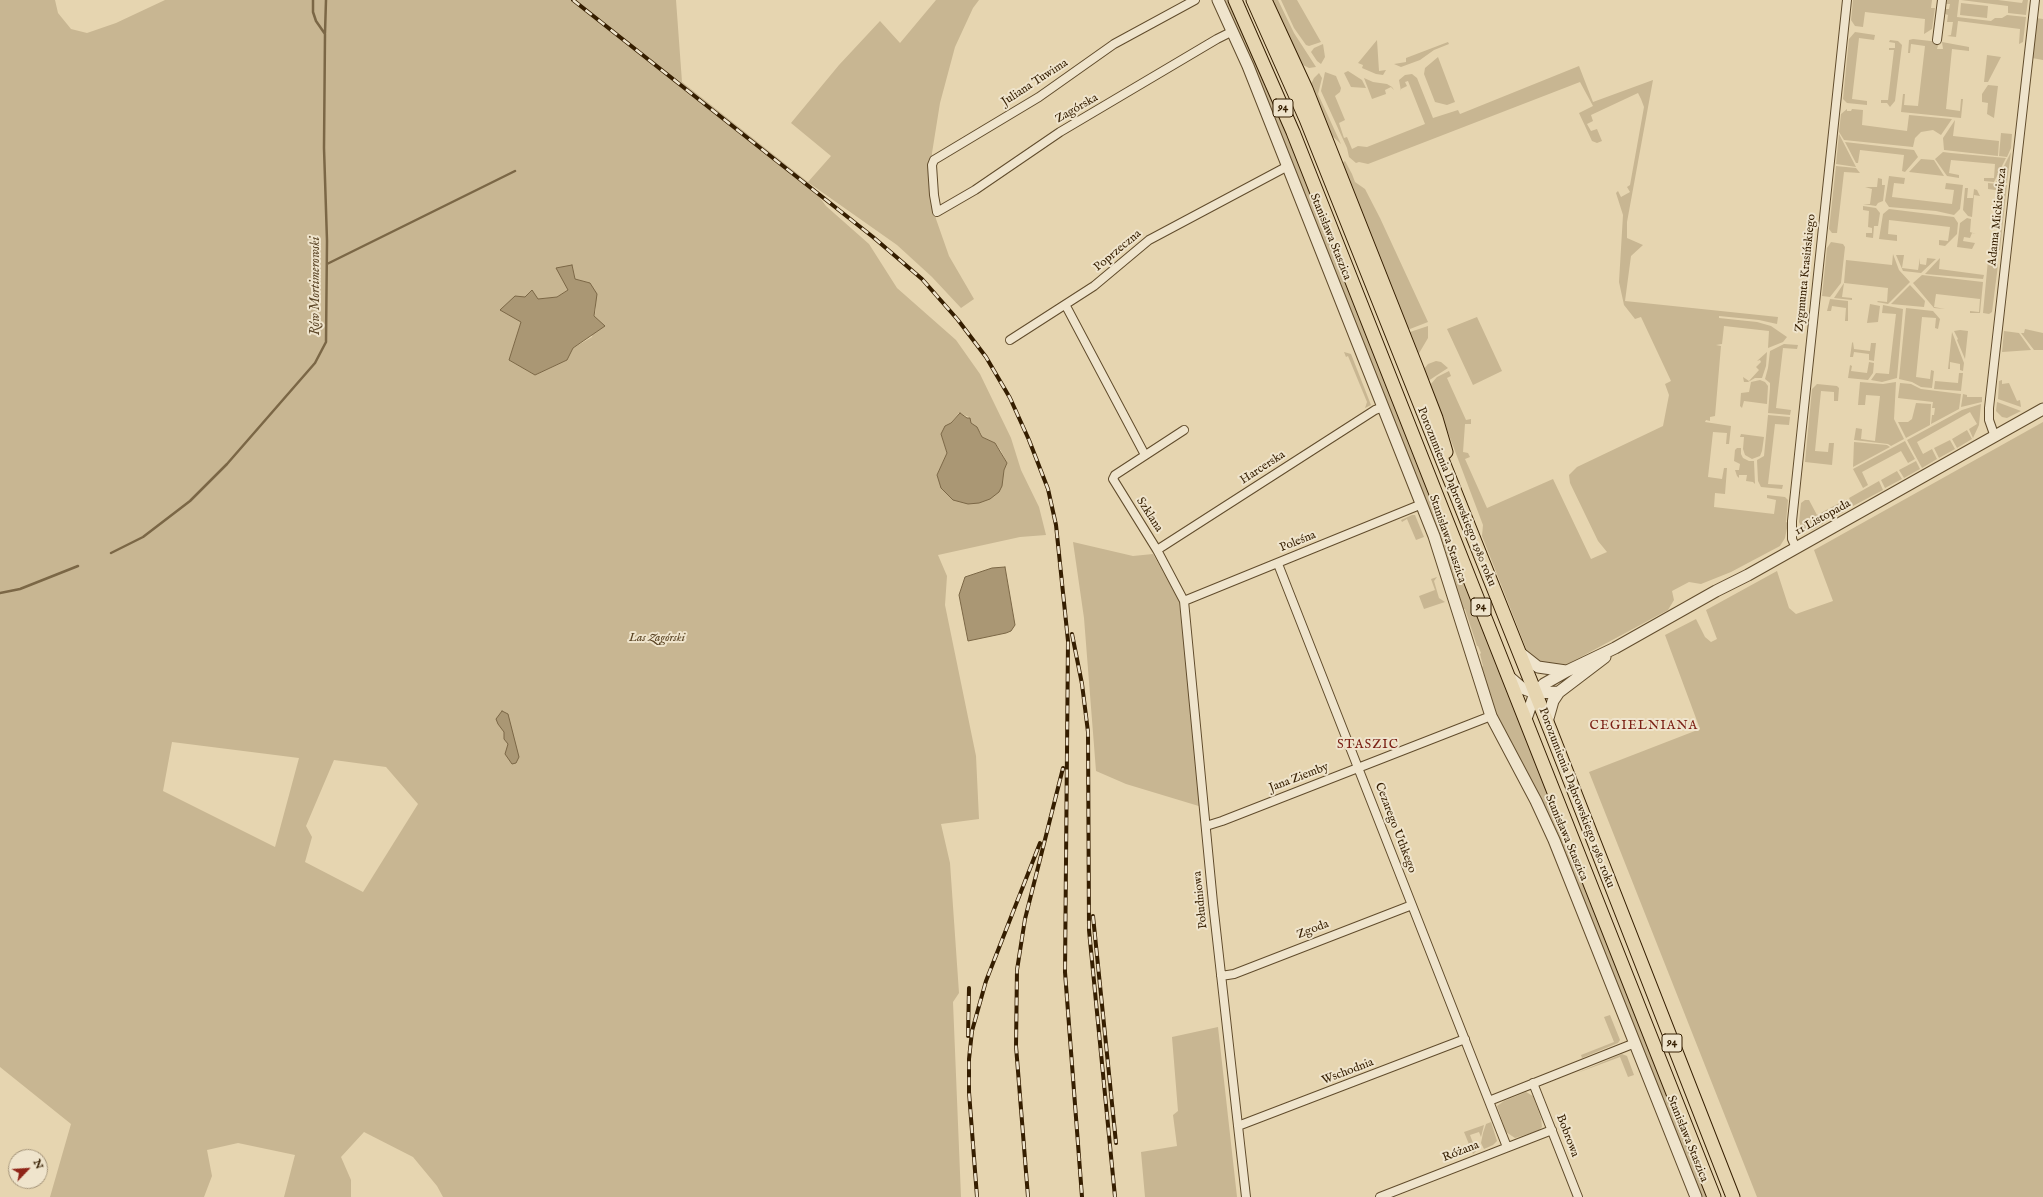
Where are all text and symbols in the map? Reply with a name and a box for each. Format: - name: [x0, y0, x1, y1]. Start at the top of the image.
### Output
- street label: Juliana Tuwima: [999, 56, 1071, 110]
- street label: Zagórska: [1053, 91, 1101, 127]
- road number: 94: [1273, 99, 1293, 117]
- street label: Adama Mickiewicza: [1986, 167, 2010, 267]
- street label: Stanisława Staszica: [1306, 192, 1354, 282]
- street label: Zygmunta Krasińskiego: [1793, 213, 1819, 333]
- street label: Poprzeczna: [1091, 227, 1145, 275]
- water label: Rów Mortimerowski: [308, 237, 324, 335]
- street label: Porozumienia Dąbrowskiego 1980 roku: [1413, 405, 1499, 589]
- street label: Harcerska: [1238, 448, 1288, 488]
- street label: Stanisława Staszica: [1425, 493, 1469, 585]
- street label: Szklana: [1133, 495, 1165, 535]
- street label: 11 Listopada: [1793, 497, 1853, 539]
- street label: Poleśna: [1278, 528, 1318, 556]
- road number: 94: [1471, 598, 1491, 616]
- park label: Las Zagórski: [629, 632, 685, 646]
- street label: Porozumienia Dąbrowskiego 1980 roku: [1535, 706, 1617, 890]
- district label: CEGIELNIANA: [1590, 718, 1698, 734]
- district label: STASZIC: [1337, 737, 1399, 753]
- street label: Jana Ziemby: [1267, 760, 1331, 796]
- street label: Cezarego Uthkego: [1371, 781, 1419, 875]
- street label: Stanisława Staszica: [1541, 793, 1591, 883]
- street label: Południowa: [1191, 870, 1211, 930]
- street label: Zgoda: [1295, 917, 1331, 943]
- road number: 94: [1662, 1034, 1682, 1052]
- street label: Wschodnia: [1320, 1056, 1376, 1088]
- street label: Stanisława Staszica: [1663, 1094, 1711, 1184]
- street label: Bobrowa: [1552, 1113, 1582, 1159]
- street label: Różana: [1441, 1138, 1481, 1166]
- north arrow: [8, 1149, 48, 1189]
- text: N: [30, 1157, 46, 1172]

